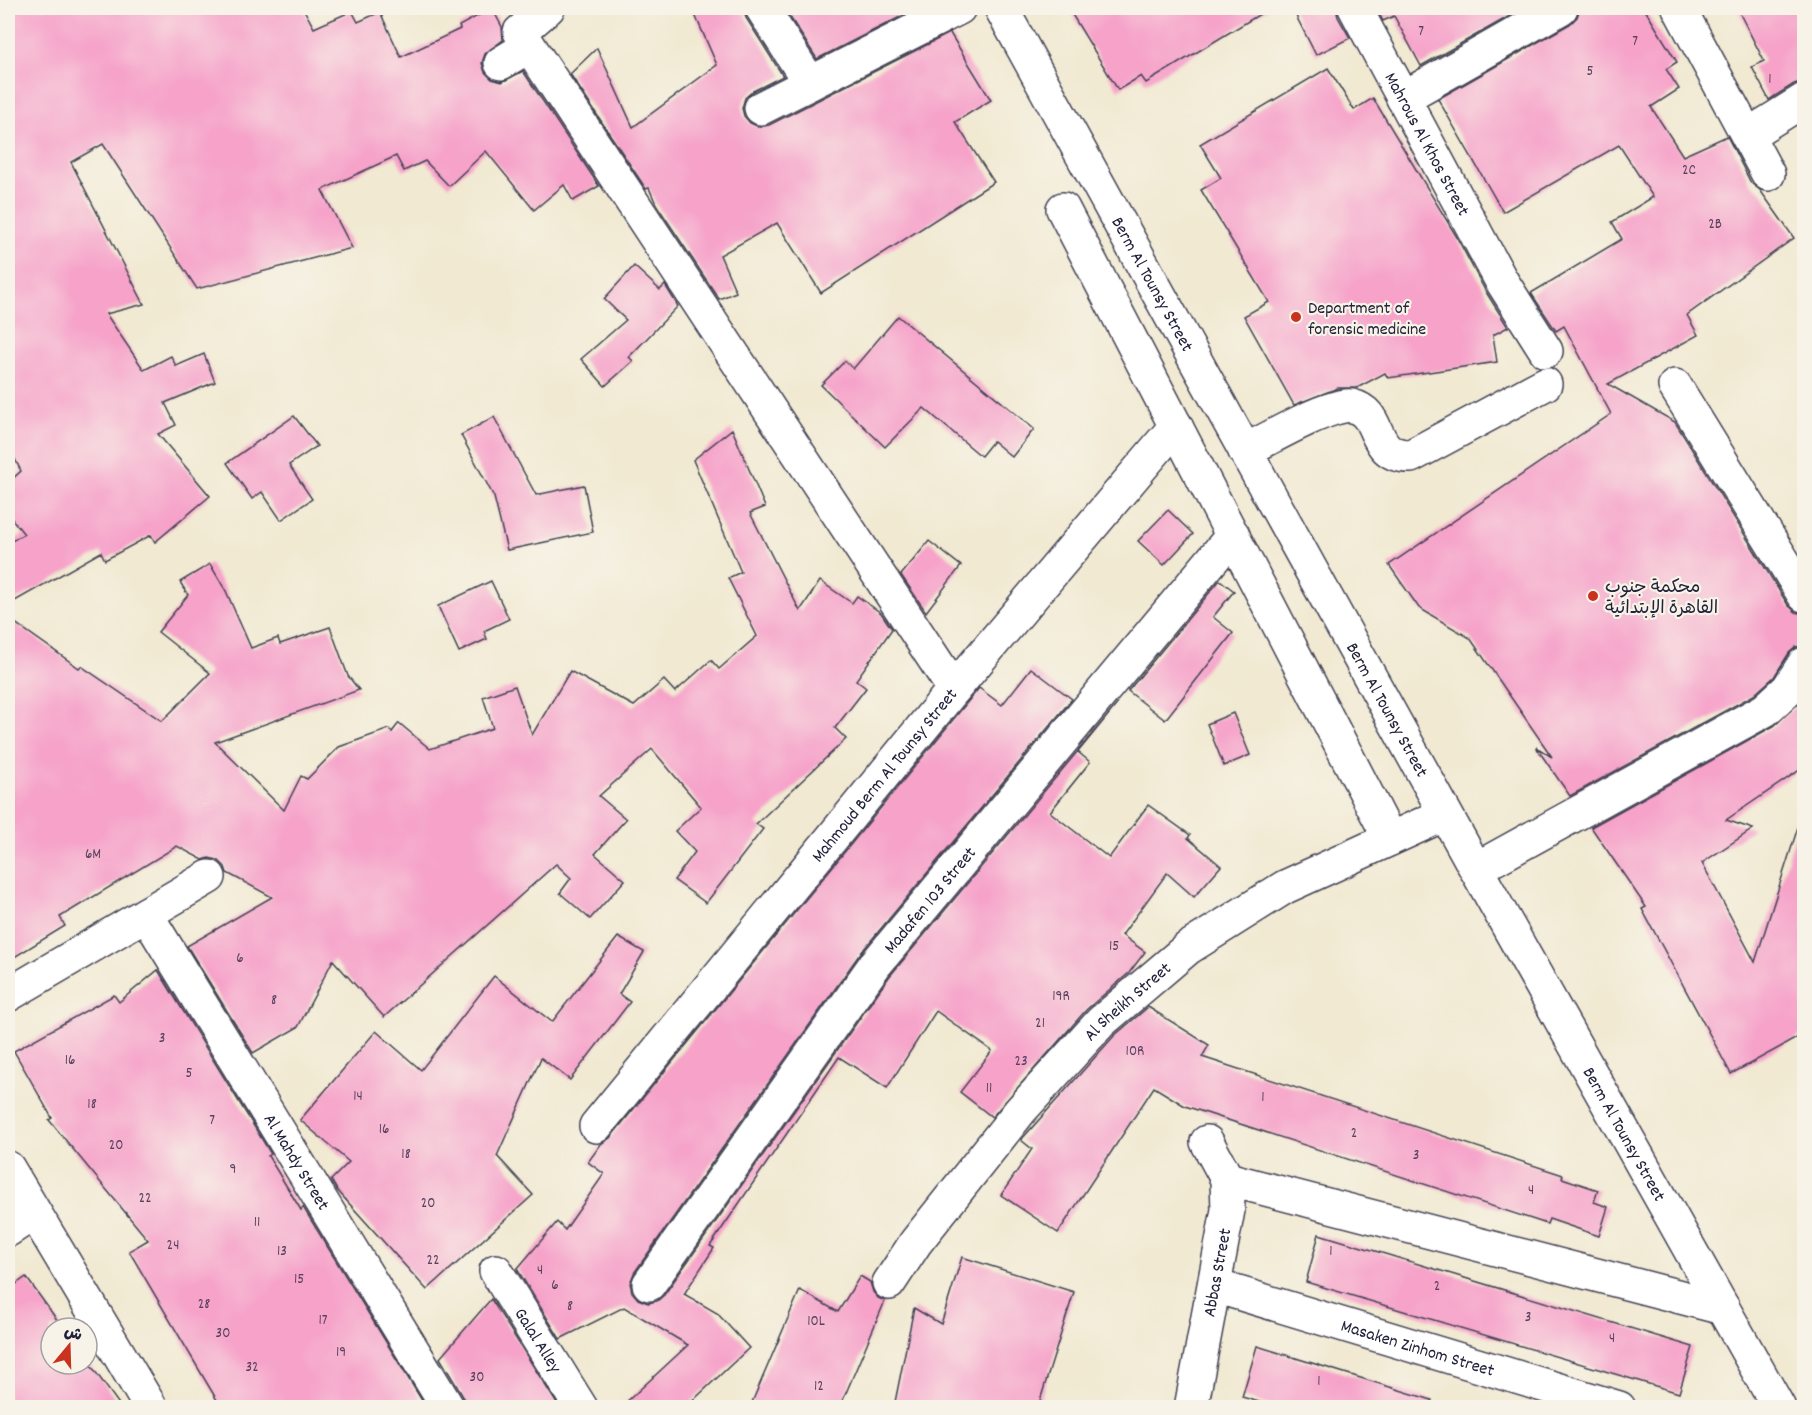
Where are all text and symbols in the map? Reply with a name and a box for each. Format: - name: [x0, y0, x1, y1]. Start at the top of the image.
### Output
- house number: 7: [1418, 21, 1424, 43]
- house number: 7: [1632, 31, 1638, 53]
- house number: 5: [1587, 61, 1594, 83]
- street label: Mahrous Al Khos Street: [1377, 69, 1475, 221]
- house number: 1: [1768, 69, 1772, 91]
- house number: 2C: [1682, 160, 1696, 182]
- street label: Berm Al Tounsy Street: [1104, 213, 1198, 357]
- house number: 2B: [1708, 214, 1722, 236]
- place label: Department of forensic medicine: [1308, 297, 1426, 343]
- marker: Department of forensic medicine: [1289, 310, 1303, 324]
- place label: محكمة جنوب القاهرة الإبتدائية: [1605, 576, 1718, 622]
- marker: محكمة جنوب القاهرة الإبتدائية: [1586, 589, 1600, 603]
- street label: Berm Al Tounsy Street: [1338, 639, 1433, 783]
- street label: Mahmoud Berm Al Tounsy Street: [807, 684, 965, 869]
- street label: Madafen 103 Street: [879, 842, 983, 960]
- house number: 6M: [85, 844, 101, 866]
- house number: 15: [1109, 936, 1119, 958]
- house number: 6: [236, 948, 244, 970]
- street label: Al Sheikh Street: [1079, 957, 1178, 1048]
- house number: 19R: [1052, 986, 1070, 1008]
- house number: 8: [271, 990, 277, 1012]
- house number: 21: [1035, 1013, 1045, 1035]
- house number: 3: [159, 1028, 165, 1050]
- house number: 10R: [1126, 1041, 1144, 1063]
- house number: 16: [65, 1050, 75, 1072]
- house number: 23: [1014, 1051, 1028, 1073]
- house number: 5: [186, 1063, 193, 1085]
- street label: Berm Al Tounsy Street: [1575, 1063, 1671, 1207]
- house number: 11: [986, 1078, 992, 1100]
- house number: 14: [353, 1086, 363, 1108]
- house number: 1: [1261, 1087, 1265, 1109]
- house number: 18: [87, 1094, 97, 1116]
- house number: 7: [209, 1110, 215, 1132]
- street label: Al Mahdy Street: [256, 1110, 334, 1216]
- house number: 16: [379, 1119, 389, 1141]
- house number: 2: [1351, 1123, 1357, 1145]
- house number: 20: [109, 1135, 123, 1157]
- house number: 18: [401, 1144, 411, 1166]
- house number: 3: [1413, 1145, 1419, 1167]
- house number: 9: [230, 1159, 236, 1181]
- house number: 4: [1528, 1180, 1534, 1202]
- house number: 22: [138, 1188, 152, 1210]
- house number: 20: [421, 1193, 435, 1215]
- house number: 11: [254, 1212, 260, 1234]
- street label: Abbas Street: [1198, 1226, 1239, 1319]
- house number: 24: [167, 1235, 179, 1257]
- house number: 13: [277, 1241, 287, 1263]
- house number: 1: [1329, 1241, 1333, 1263]
- house number: 22: [426, 1250, 440, 1272]
- house number: 4: [537, 1260, 543, 1282]
- house number: 15: [294, 1269, 304, 1291]
- house number: 6: [551, 1275, 559, 1297]
- house number: 2: [1434, 1276, 1440, 1298]
- house number: 28: [198, 1294, 210, 1316]
- house number: 8: [567, 1296, 573, 1318]
- street label: Galal Alley: [507, 1304, 567, 1379]
- house number: 3: [1525, 1307, 1531, 1329]
- house number: 17: [318, 1310, 328, 1332]
- house number: 10L: [807, 1311, 825, 1333]
- street label: Masaken Zinhom Street: [1338, 1315, 1497, 1385]
- north arrow: [39, 1316, 99, 1376]
- text: ش: [61, 1320, 85, 1348]
- house number: 30: [216, 1323, 230, 1345]
- house number: 4: [1609, 1328, 1615, 1350]
- house number: 19: [336, 1342, 346, 1364]
- house number: 32: [245, 1357, 259, 1379]
- house number: 30: [470, 1367, 484, 1389]
- house number: 1: [1317, 1371, 1321, 1393]
- house number: 12: [814, 1376, 824, 1398]

